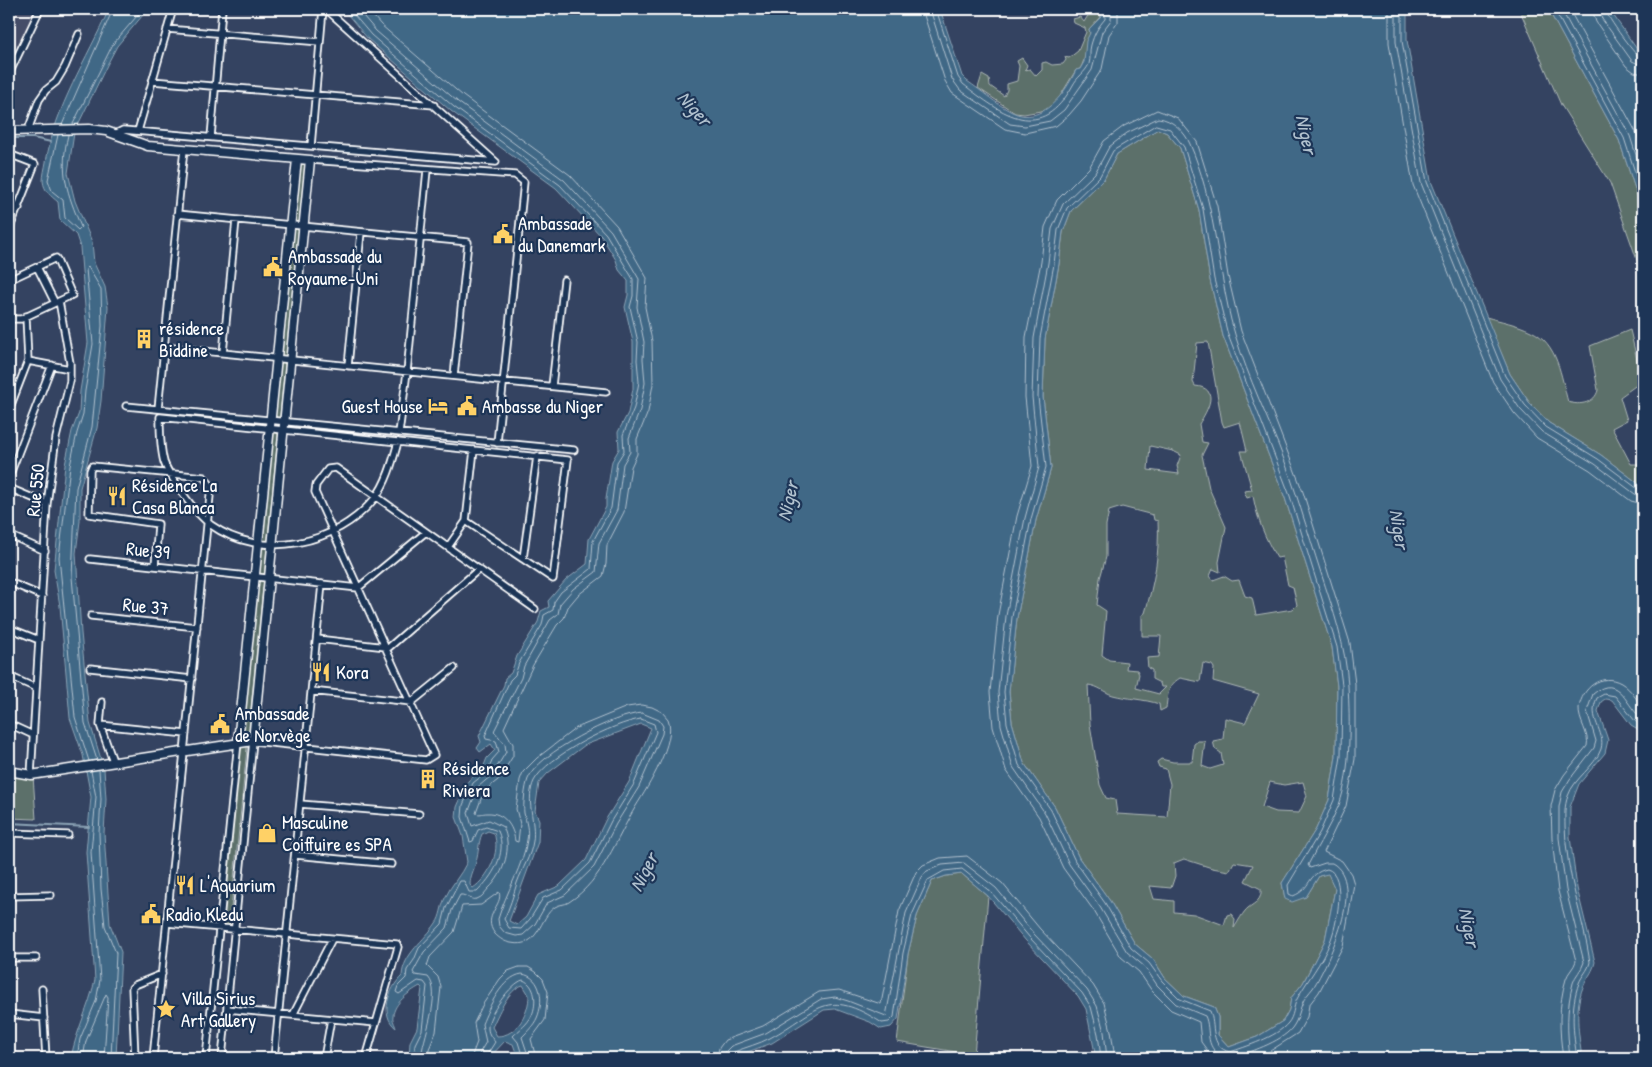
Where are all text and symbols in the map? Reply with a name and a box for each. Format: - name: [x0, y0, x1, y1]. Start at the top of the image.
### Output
- water label: Niger: [671, 84, 720, 134]
- water label: Niger: [1289, 112, 1325, 159]
- place label: Ambassade du Danemark: [518, 210, 606, 258]
- public building icon: Ambassade du Danemark: [492, 223, 514, 245]
- place label: Ambassade du Royaume-Uni: [288, 243, 382, 291]
- public building icon: Ambassade du Royaume-Uni: [262, 256, 284, 278]
- place label: résidence Biddine: [159, 315, 224, 363]
- building icon: résidence Biddine: [133, 328, 155, 350]
- place label: Guest House: [341, 393, 423, 419]
- place label: Ambasse du Niger: [482, 393, 604, 419]
- hotel icon: Guest House: [427, 395, 449, 417]
- public building icon: Ambasse du Niger: [456, 395, 478, 417]
- street label: Rue 550: [19, 462, 51, 518]
- place label: Résidence La Casa Blanca: [132, 472, 218, 520]
- water label: Niger: [769, 476, 806, 524]
- restaurant icon: Résidence La Casa Blanca: [106, 485, 128, 507]
- water label: Niger: [1383, 507, 1417, 553]
- street label: Rue 39: [125, 535, 171, 565]
- street label: Rue 37: [122, 591, 170, 621]
- place label: Kora: [336, 659, 369, 685]
- restaurant icon: Kora: [310, 661, 332, 683]
- place label: Ambassade de Norvège: [235, 700, 311, 748]
- public building icon: Ambassade de Norvège: [209, 713, 231, 735]
- place label: Résidence Riviera: [443, 755, 510, 803]
- building icon: Résidence Riviera: [417, 768, 439, 790]
- place label: Masculine Coiffuire es SPA: [282, 809, 392, 857]
- shop icon: Masculine Coiffuire es SPA: [256, 822, 278, 844]
- water label: Niger: [622, 846, 666, 896]
- place label: L'Aquarium: [200, 872, 275, 898]
- restaurant icon: L'Aquarium: [174, 874, 196, 896]
- place label: Radio Kledu: [166, 901, 244, 927]
- public building icon: Radio Kledu: [140, 903, 162, 925]
- water label: Niger: [1452, 905, 1487, 951]
- place label: Villa Sirius Art Gallery: [181, 985, 256, 1033]
- place icon: Villa Sirius Art Gallery: [155, 998, 177, 1020]

